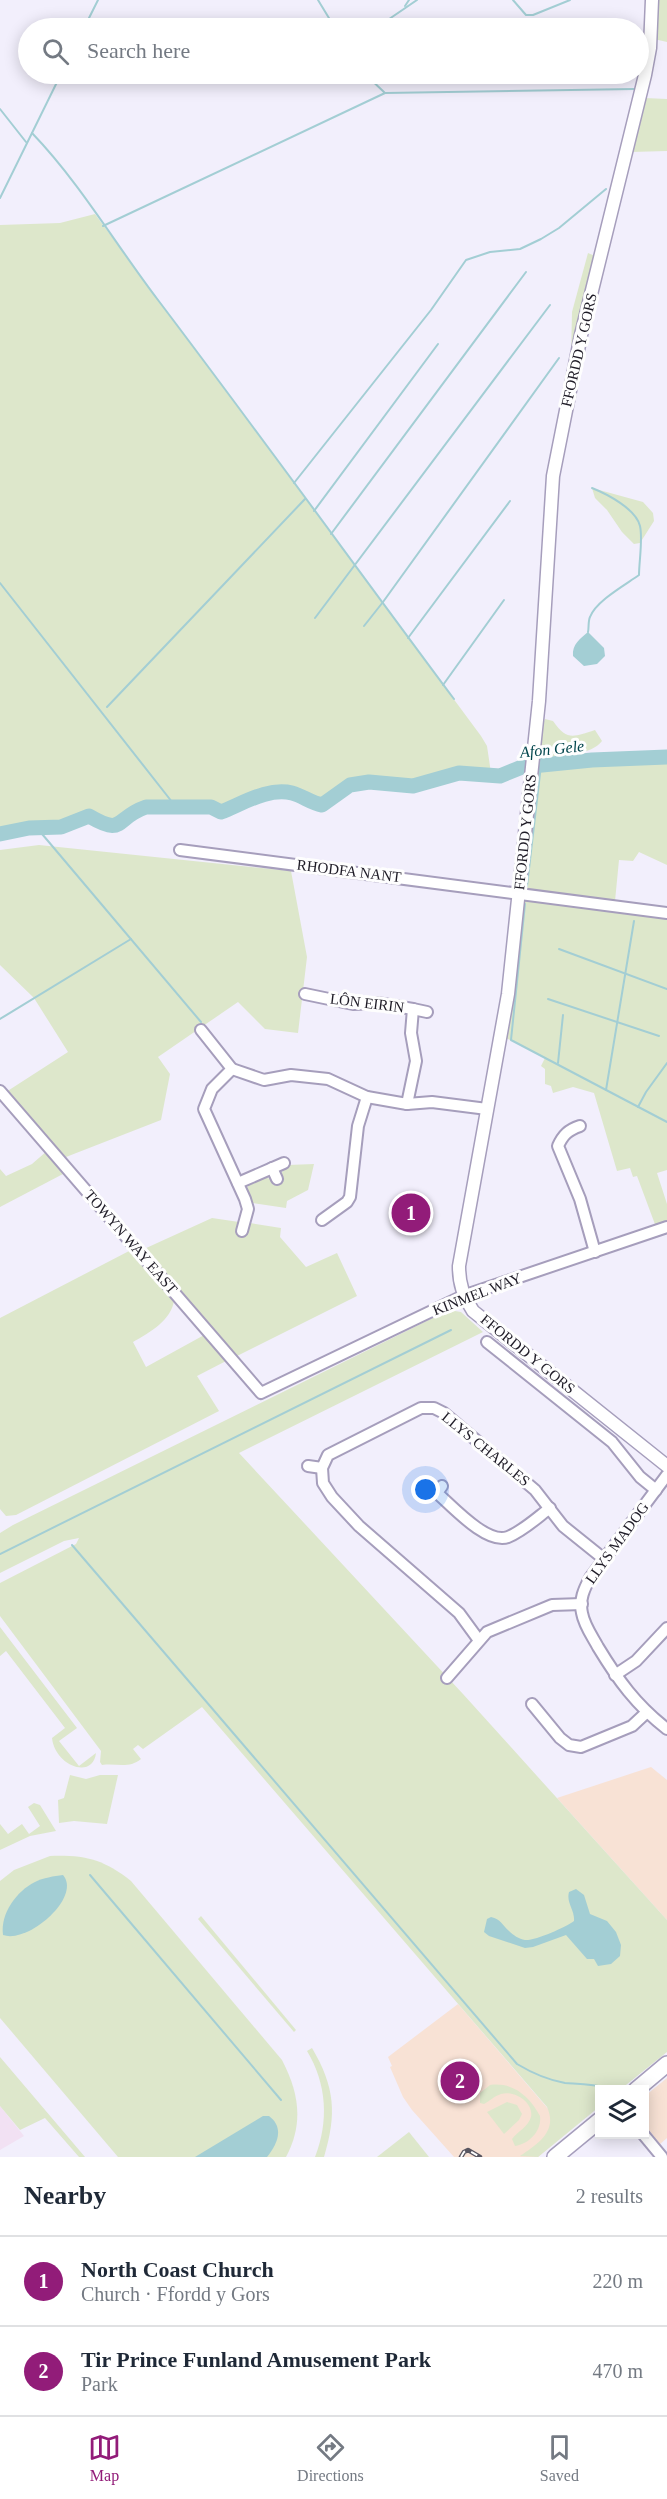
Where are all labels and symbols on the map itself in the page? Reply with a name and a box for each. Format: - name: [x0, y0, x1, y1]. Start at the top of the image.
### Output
- street label: FFORDD Y GORS: [558, 291, 600, 409]
- water label: Afon Gele: [518, 737, 585, 762]
- street label: FFORDD Y GORS: [511, 773, 539, 891]
- street label: RHODFA NANT: [296, 857, 402, 885]
- street label: LÔN EIRIN: [329, 991, 405, 1016]
- street label: TOWYN WAY EAST: [81, 1187, 181, 1297]
- pin: 1: [392, 1190, 430, 1236]
- street label: KINMEL WAY: [430, 1270, 524, 1318]
- street label: FFORDD Y GORS: [478, 1311, 578, 1397]
- street label: LLYS CHARLES: [439, 1409, 533, 1489]
- your location: [411, 1475, 440, 1504]
- street label: LLYS MADOG: [582, 1499, 652, 1587]
- pin: 2: [440, 2058, 480, 2104]

